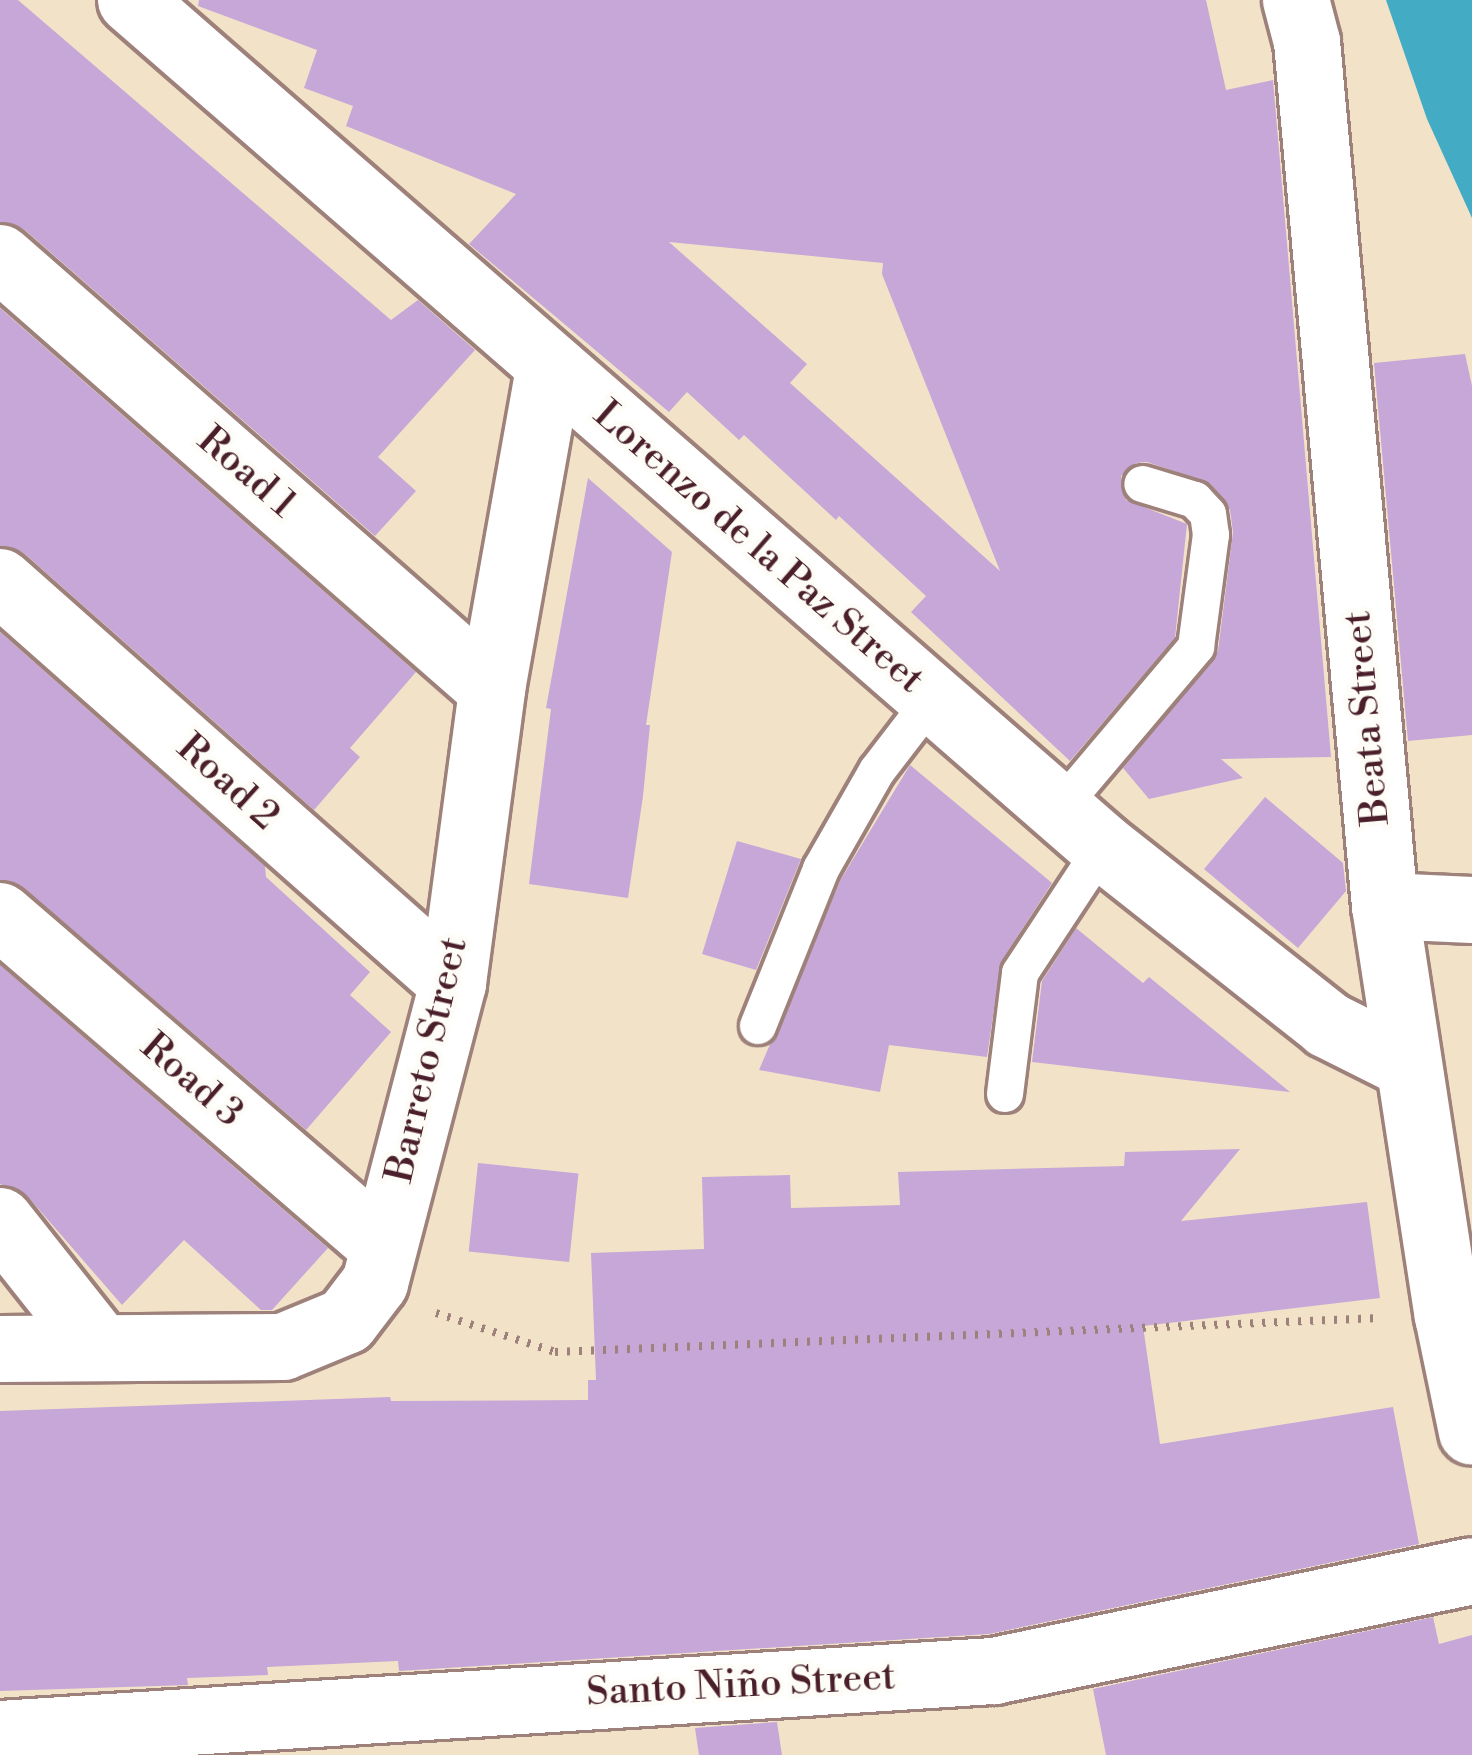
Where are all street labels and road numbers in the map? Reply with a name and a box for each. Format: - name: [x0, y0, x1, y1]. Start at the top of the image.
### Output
- street label: Lorenzo de la Paz Street: [583, 392, 933, 704]
- street label: Road 1: [187, 418, 305, 528]
- street label: Beata Street: [1335, 609, 1401, 827]
- street label: Road 2: [166, 725, 288, 841]
- street label: Barreto Street: [377, 933, 479, 1187]
- street label: Road 3: [130, 1024, 252, 1138]
- street label: Santo Niño Street: [585, 1655, 897, 1717]

